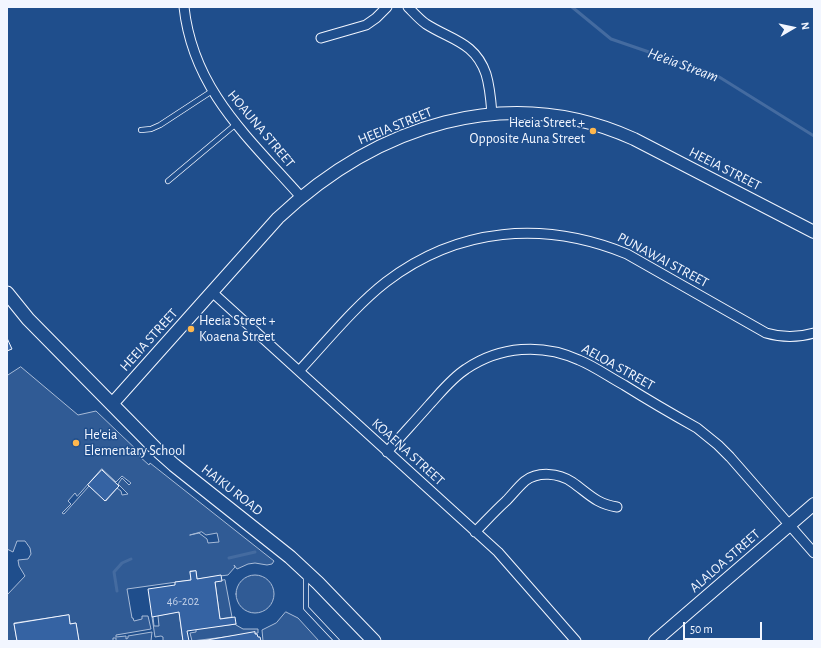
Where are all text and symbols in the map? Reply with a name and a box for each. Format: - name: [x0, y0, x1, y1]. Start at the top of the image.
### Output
- north arrow: [773, 8, 813, 48]
- text: N: [799, 21, 811, 31]
- water label: He'eia Stream: [645, 44, 721, 86]
- street label: HOAUNA STREET: [224, 87, 298, 171]
- street label: HEEIA STREET: [355, 103, 435, 149]
- place label: Heeia Street + Opposite Auna Street: [470, 115, 585, 148]
- marker: Heeia Street + Opposite Auna Street: [588, 126, 598, 136]
- street label: HEEIA STREET: [686, 144, 764, 194]
- street label: PUNAWAI STREET: [614, 229, 712, 291]
- street label: HEEIA STREET: [116, 305, 182, 375]
- place label: Heeia Street + Koaena Street: [199, 313, 275, 346]
- marker: Heeia Street + Koaena Street: [186, 324, 196, 334]
- street label: AELOA STREET: [579, 340, 657, 394]
- street label: KOAENA STREET: [368, 415, 448, 489]
- place label: He'eia Elementary School: [84, 427, 185, 460]
- marker: He'eia Elementary School: [71, 438, 81, 448]
- street label: HAIKU ROAD: [198, 461, 266, 519]
- street label: ALALOA STREET: [686, 526, 764, 596]
- house number: 46-202: [167, 594, 199, 608]
- scale bar: [685, 614, 764, 640]
- text: 50 m: [690, 623, 713, 635]

